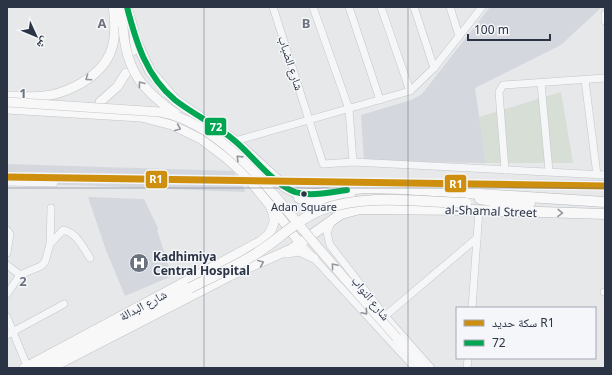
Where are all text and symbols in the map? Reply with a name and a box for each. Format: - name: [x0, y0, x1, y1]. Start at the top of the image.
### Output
- text: A: [98, 14, 107, 32]
- text: B: [302, 14, 310, 32]
- north arrow: [16, 16, 56, 56]
- scale bar: [468, 16, 550, 42]
- text: 100 m: [474, 21, 509, 38]
- text: ش: [33, 33, 53, 53]
- street label: شارع الضباب: [274, 34, 308, 93]
- one-way arrow: [86, 73, 93, 80]
- one-way arrow: [139, 81, 146, 88]
- text: 1: [19, 84, 27, 102]
- line badge: 72: [204, 117, 227, 136]
- text: 72: [210, 119, 222, 134]
- one-way arrow: [175, 123, 182, 131]
- one-way arrow: [236, 156, 244, 163]
- line badge: R1: [145, 170, 168, 189]
- text: R1: [149, 171, 163, 186]
- line badge: R1: [444, 174, 467, 193]
- text: R1: [449, 176, 463, 191]
- marker: Adan Square: [299, 189, 309, 199]
- place label: Adan Square: [271, 199, 337, 214]
- street label: al-Shamal Street: [445, 201, 538, 221]
- one-way arrow: [557, 208, 563, 217]
- place label: Kadhimiya Central Hospital: [153, 248, 250, 279]
- hospital icon: Kadhimiya Central Hospital: [128, 252, 150, 274]
- one-way arrow: [256, 260, 264, 268]
- one-way arrow: [332, 263, 339, 271]
- text: 2: [19, 272, 27, 290]
- street label: شارع النواب: [348, 272, 394, 324]
- street label: شارع البدالة: [116, 285, 170, 325]
- legend: [456, 307, 596, 359]
- one-way arrow: [361, 308, 368, 315]
- text: سكة حديد R1: [492, 314, 555, 331]
- text: 72: [492, 334, 506, 351]

